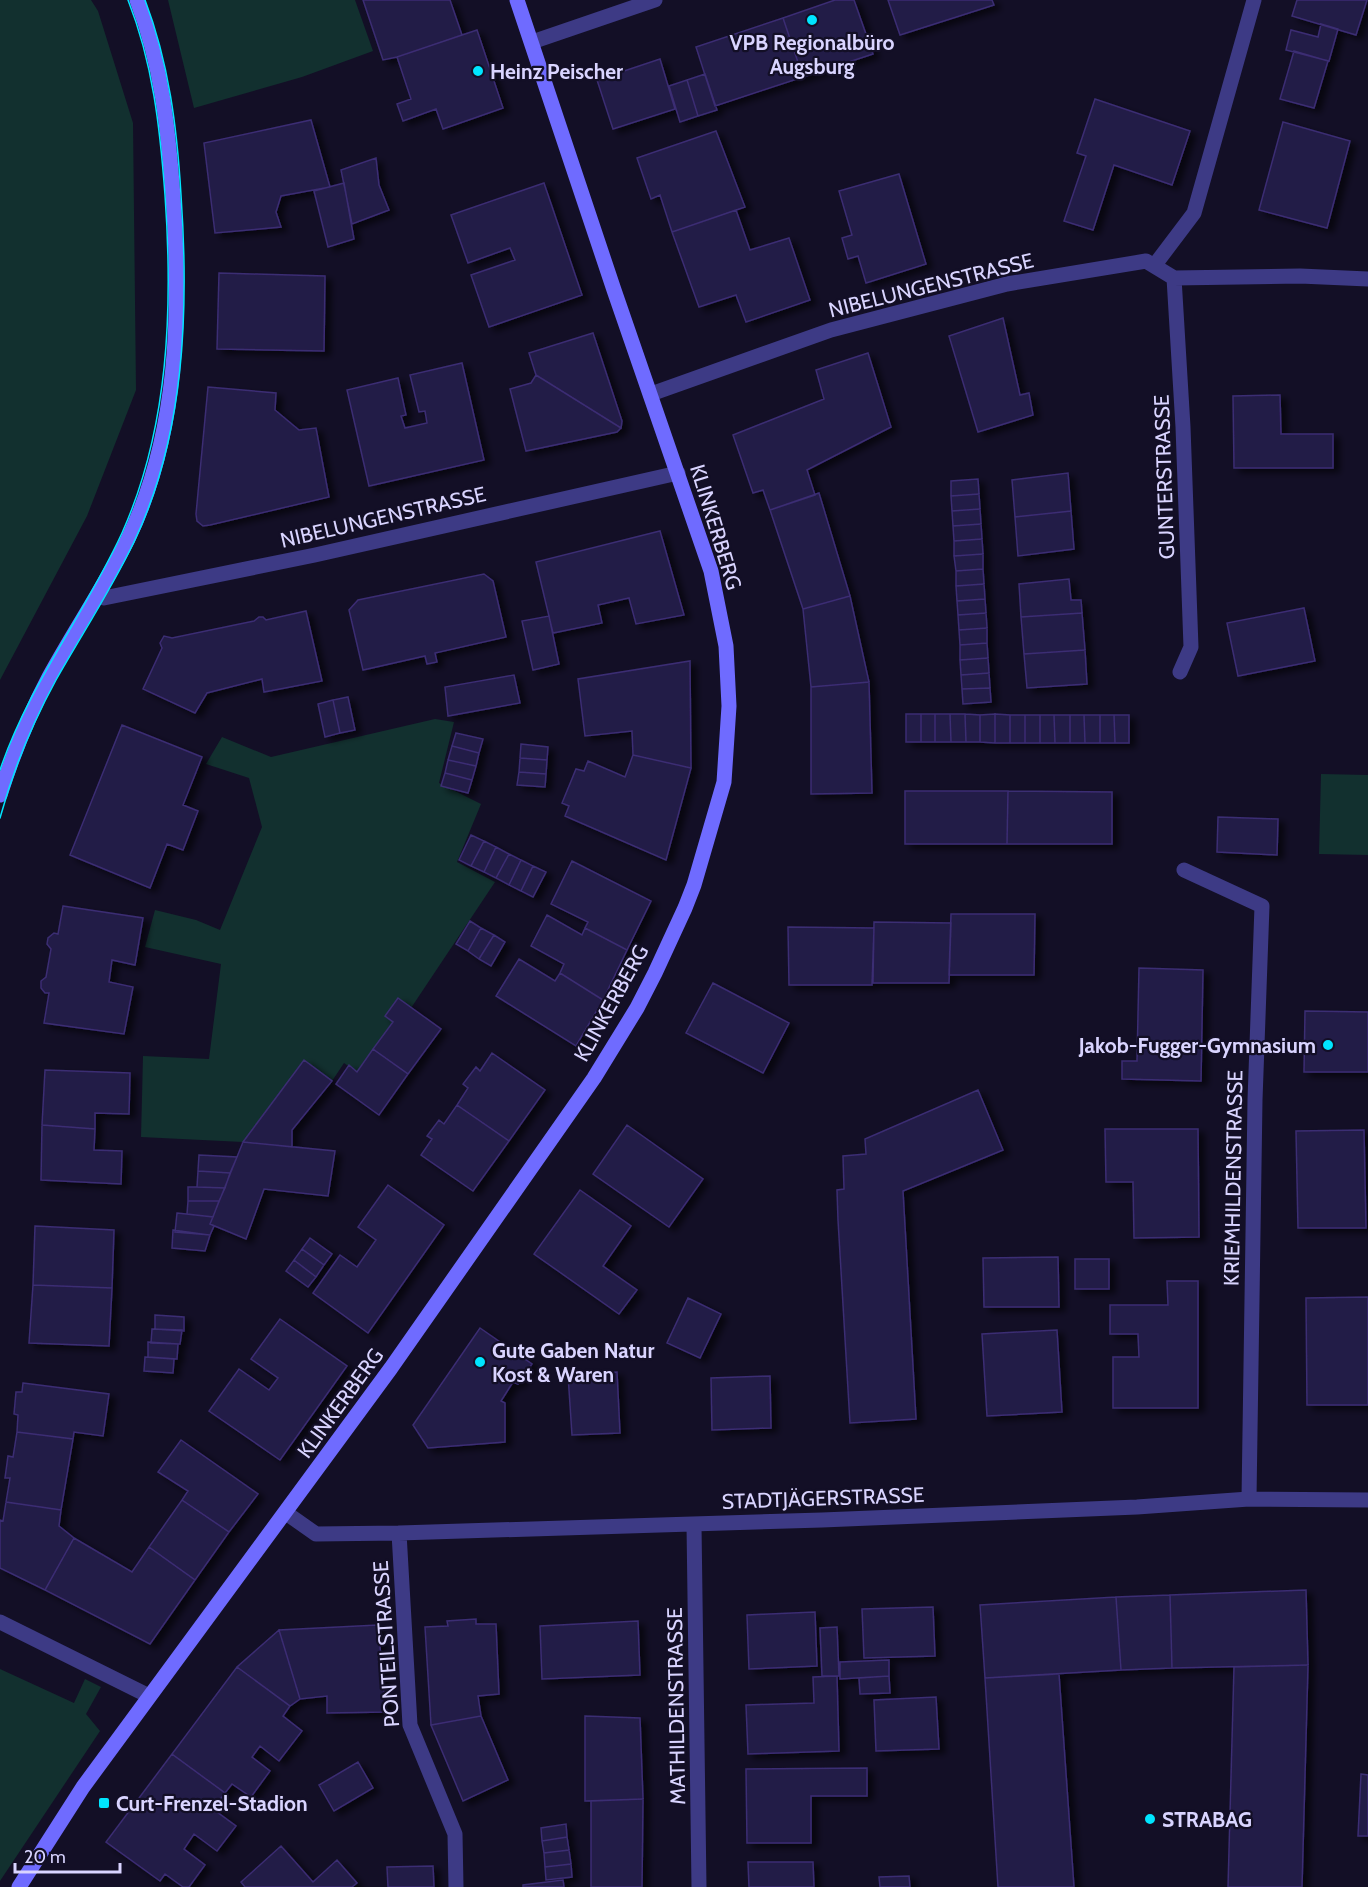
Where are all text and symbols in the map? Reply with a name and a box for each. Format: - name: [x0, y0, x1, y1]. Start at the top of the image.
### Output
- marker: VPB Regionalbüro Augsburg: [805, 13, 819, 27]
- place label: VPB Regionalbüro Augsburg: [730, 30, 894, 79]
- place label: Heinz Peischer: [490, 59, 623, 84]
- marker: Heinz Peischer: [471, 64, 485, 78]
- street label: NIBELUNGENSTRASSE: [826, 247, 1036, 323]
- street label: GUNTERSTRASSE: [1149, 394, 1179, 560]
- street label: KLINKERBERG: [685, 461, 747, 593]
- street label: NIBELUNGENSTRASSE: [278, 481, 488, 553]
- street label: KLINKERBERG: [569, 940, 653, 1066]
- place label: Jakob-Fugger-Gymnasium: [1078, 1033, 1316, 1058]
- marker: Jakob-Fugger-Gymnasium: [1321, 1038, 1335, 1052]
- street label: KRIEMHILDENSTRASSE: [1219, 1070, 1247, 1286]
- place label: Gute Gaben Natur Kost & Waren: [492, 1338, 654, 1387]
- street label: KLINKERBERG: [292, 1343, 388, 1463]
- marker: Gute Gaben Natur Kost & Waren: [473, 1355, 487, 1369]
- street label: STADTJÄGERSTRASSE: [721, 1482, 925, 1514]
- street label: PONTEILSTRASSE: [368, 1560, 404, 1728]
- street label: MATHILDENSTRASSE: [662, 1607, 690, 1805]
- place label: Curt-Frenzel-Stadion: [116, 1791, 308, 1816]
- marker: Curt-Frenzel-Stadion: [97, 1796, 111, 1810]
- place label: STRABAG: [1162, 1807, 1252, 1832]
- marker: STRABAG: [1143, 1812, 1157, 1826]
- scale bar: [15, 1836, 120, 1874]
- text: 20 m: [24, 1846, 66, 1868]

